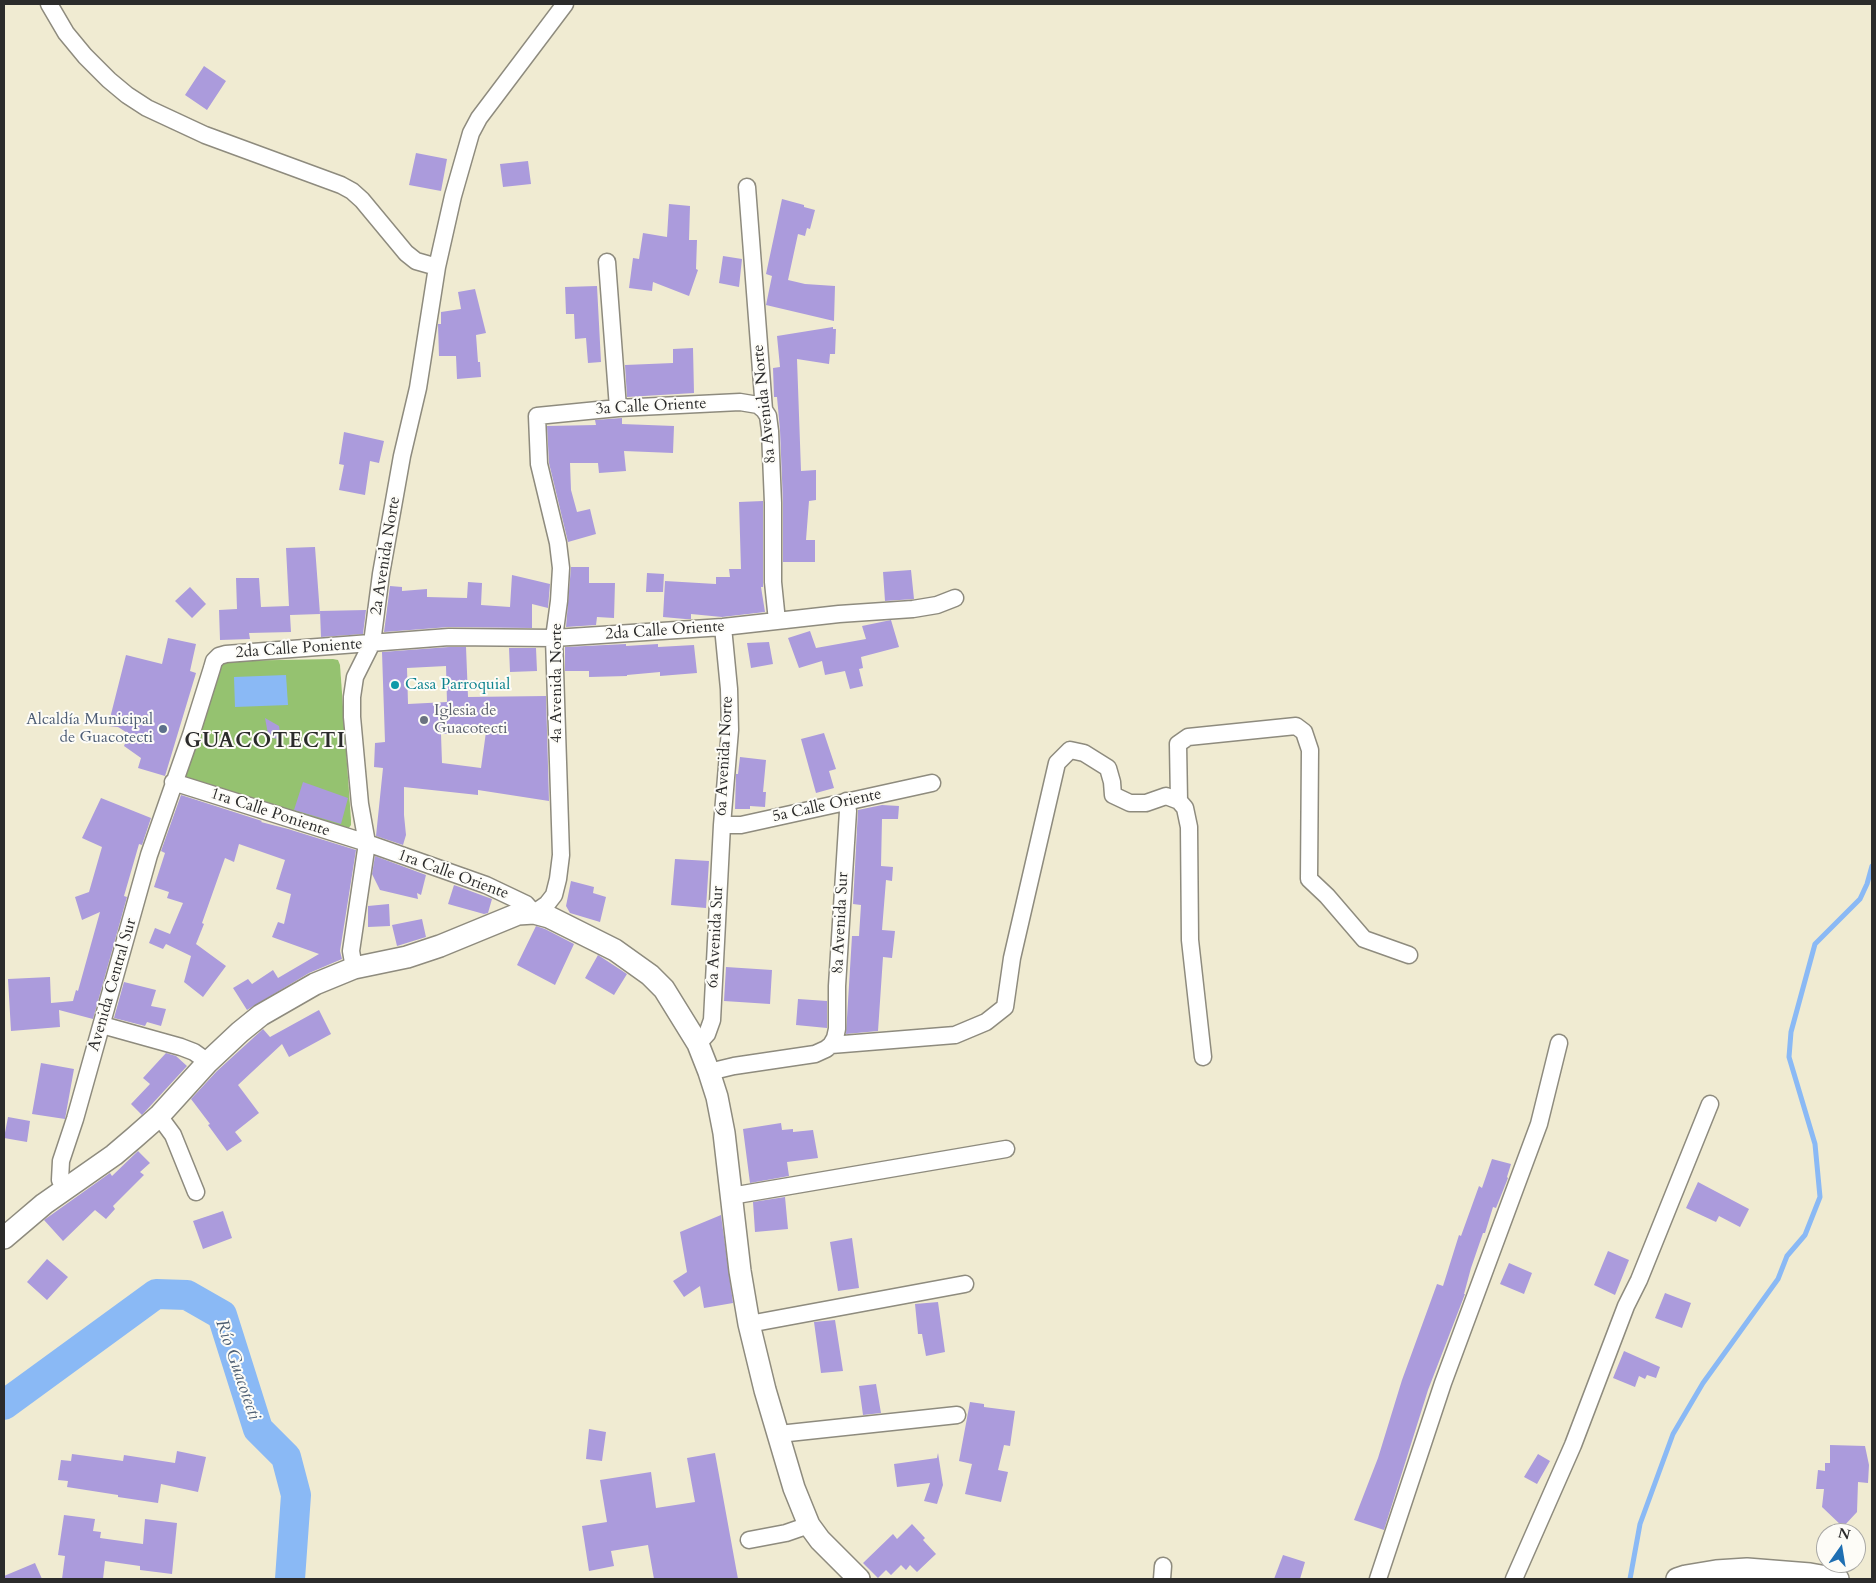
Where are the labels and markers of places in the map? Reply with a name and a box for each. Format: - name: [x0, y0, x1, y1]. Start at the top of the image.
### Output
- place label: Casa Parroquial: [405, 675, 510, 695]
- marker: Casa Parroquial: [389, 679, 401, 691]
- place label: Iglesia de Guacotecti: [434, 701, 507, 739]
- place label: Alcaldía Municipal de Guacotecti: [26, 710, 153, 748]
- marker: Iglesia de Guacotecti: [418, 714, 430, 726]
- marker: Alcaldía Municipal de Guacotecti: [157, 723, 169, 735]

